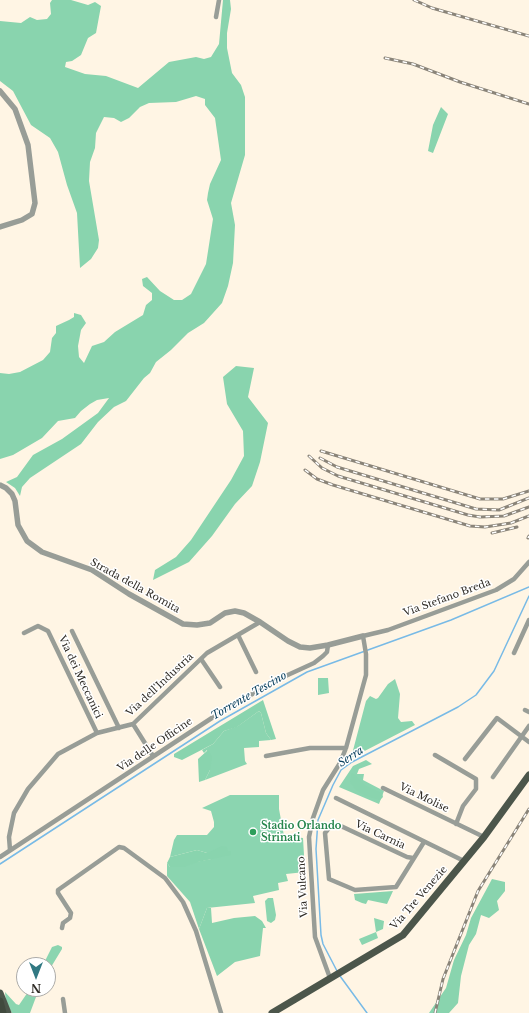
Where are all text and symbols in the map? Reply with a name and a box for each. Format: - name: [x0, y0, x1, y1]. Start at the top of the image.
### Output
- street label: Strada della Romita: [88, 556, 182, 616]
- street label: Via Stefano Breda: [402, 577, 492, 619]
- street label: Via dei Meccanici: [56, 634, 104, 720]
- street label: Via dell'Industria: [124, 651, 196, 719]
- water label: Torrente Tescino: [209, 669, 289, 723]
- street label: Via delle Officine: [115, 715, 195, 775]
- water label: Serra: [336, 744, 366, 770]
- street label: Via Molise: [397, 781, 451, 815]
- street label: Via Carnia: [353, 818, 407, 852]
- place label: Stadio Orlando Strinati: [261, 820, 341, 844]
- marker: Stadio Orlando Strinati: [248, 827, 258, 837]
- street label: Via Vulcano: [295, 856, 311, 918]
- street label: Via Tre Venezie: [388, 864, 450, 932]
- north arrow: [16, 957, 56, 997]
- text: N: [31, 981, 41, 995]

